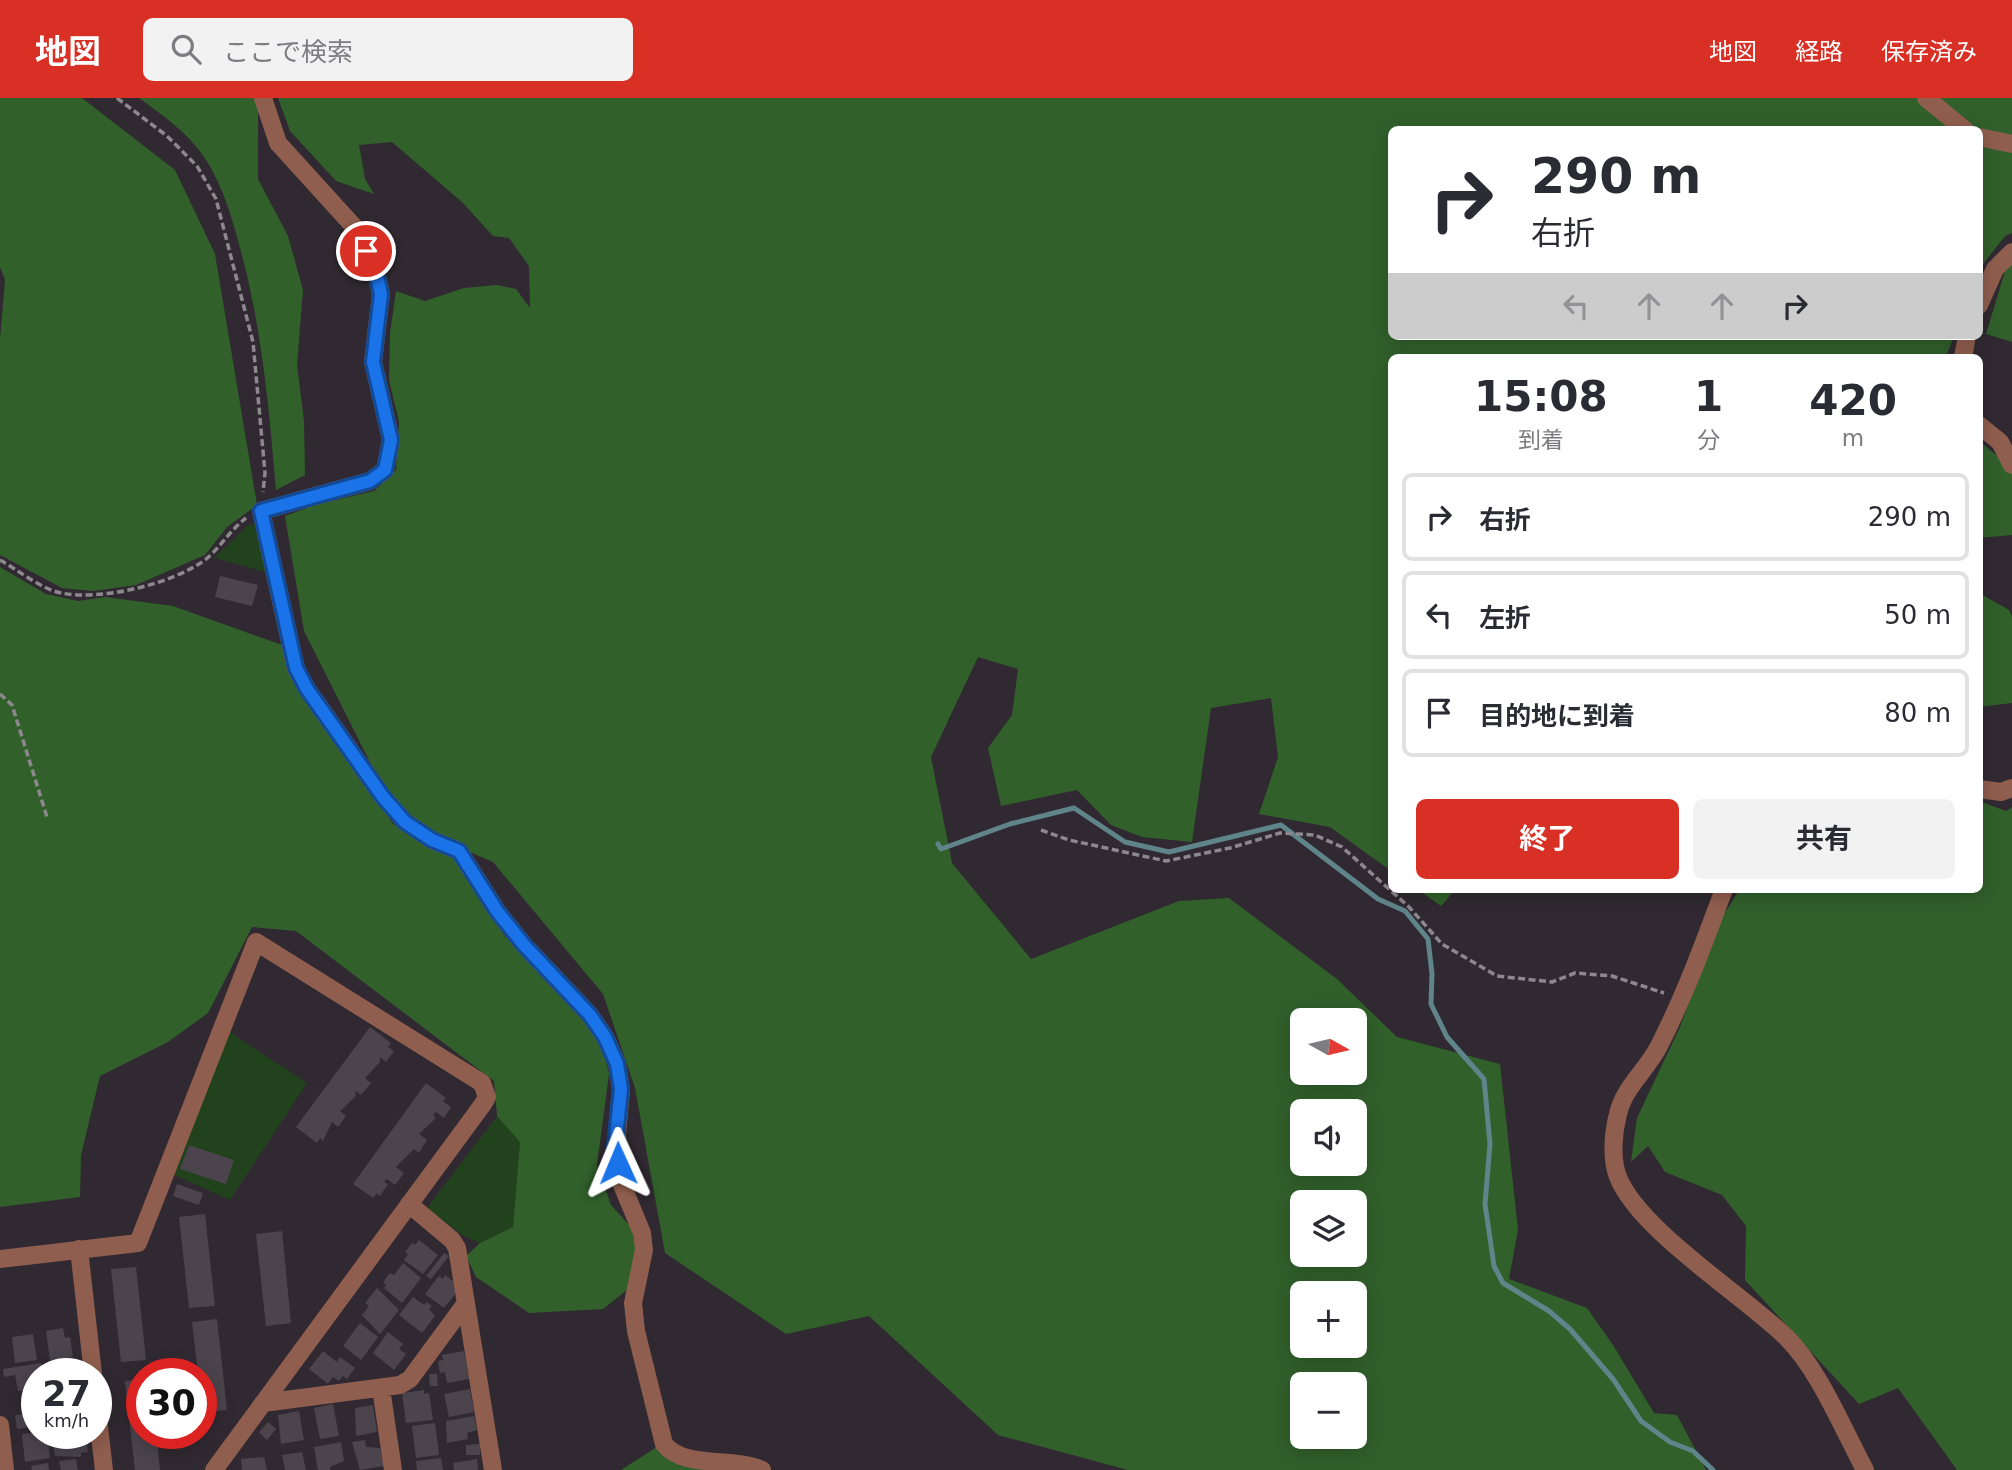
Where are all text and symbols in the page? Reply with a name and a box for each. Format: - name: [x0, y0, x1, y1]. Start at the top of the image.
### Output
- search box: [143, 18, 633, 81]
- icon: search: [167, 30, 205, 68]
- text: 地図: [35, 32, 101, 71]
- text: ここで検索: [223, 37, 353, 67]
- text: 地図: [1709, 38, 1757, 66]
- text: 経路: [1795, 38, 1843, 66]
- text: 保存済み: [1881, 38, 1977, 66]
- text: 290 m: [1531, 148, 1701, 205]
- icon: right: [1416, 154, 1507, 245]
- text: 右折: [1531, 214, 1595, 252]
- pin: [336, 221, 396, 281]
- icon: arrive: [347, 232, 385, 270]
- icon: left: [1557, 287, 1595, 325]
- icon: ahead: [1630, 287, 1668, 325]
- icon: ahead: [1703, 287, 1741, 325]
- icon: right: [1776, 287, 1814, 325]
- text: 15:08: [1474, 372, 1608, 421]
- text: 1: [1694, 372, 1723, 421]
- text: 420: [1809, 376, 1897, 425]
- text: m: [1842, 425, 1864, 451]
- text: 到着: [1518, 427, 1564, 453]
- text: 分: [1697, 427, 1720, 453]
- icon: right: [1420, 498, 1458, 536]
- text: 290 m: [1868, 502, 1951, 532]
- text: 右折: [1479, 505, 1531, 535]
- icon: left: [1420, 596, 1458, 634]
- text: 50 m: [1884, 600, 1951, 630]
- text: 左折: [1479, 603, 1531, 633]
- icon: arrive: [1420, 694, 1458, 732]
- text: 80 m: [1884, 698, 1951, 728]
- text: 目的地に到着: [1479, 701, 1635, 731]
- button: 終了: [1416, 799, 1679, 879]
- button: 共有: [1693, 799, 1955, 879]
- north arrow: [1290, 1008, 1367, 1085]
- map controls: [1290, 1008, 1367, 1449]
- button: sound: [1290, 1099, 1367, 1176]
- position arrow: [581, 1126, 655, 1200]
- button: layers: [1290, 1190, 1367, 1267]
- button: +: [1290, 1281, 1367, 1358]
- speed limit sign: 30: [126, 1358, 217, 1449]
- button: −: [1290, 1372, 1367, 1449]
- text: 27: [42, 1374, 91, 1414]
- text: km/h: [44, 1410, 89, 1431]

